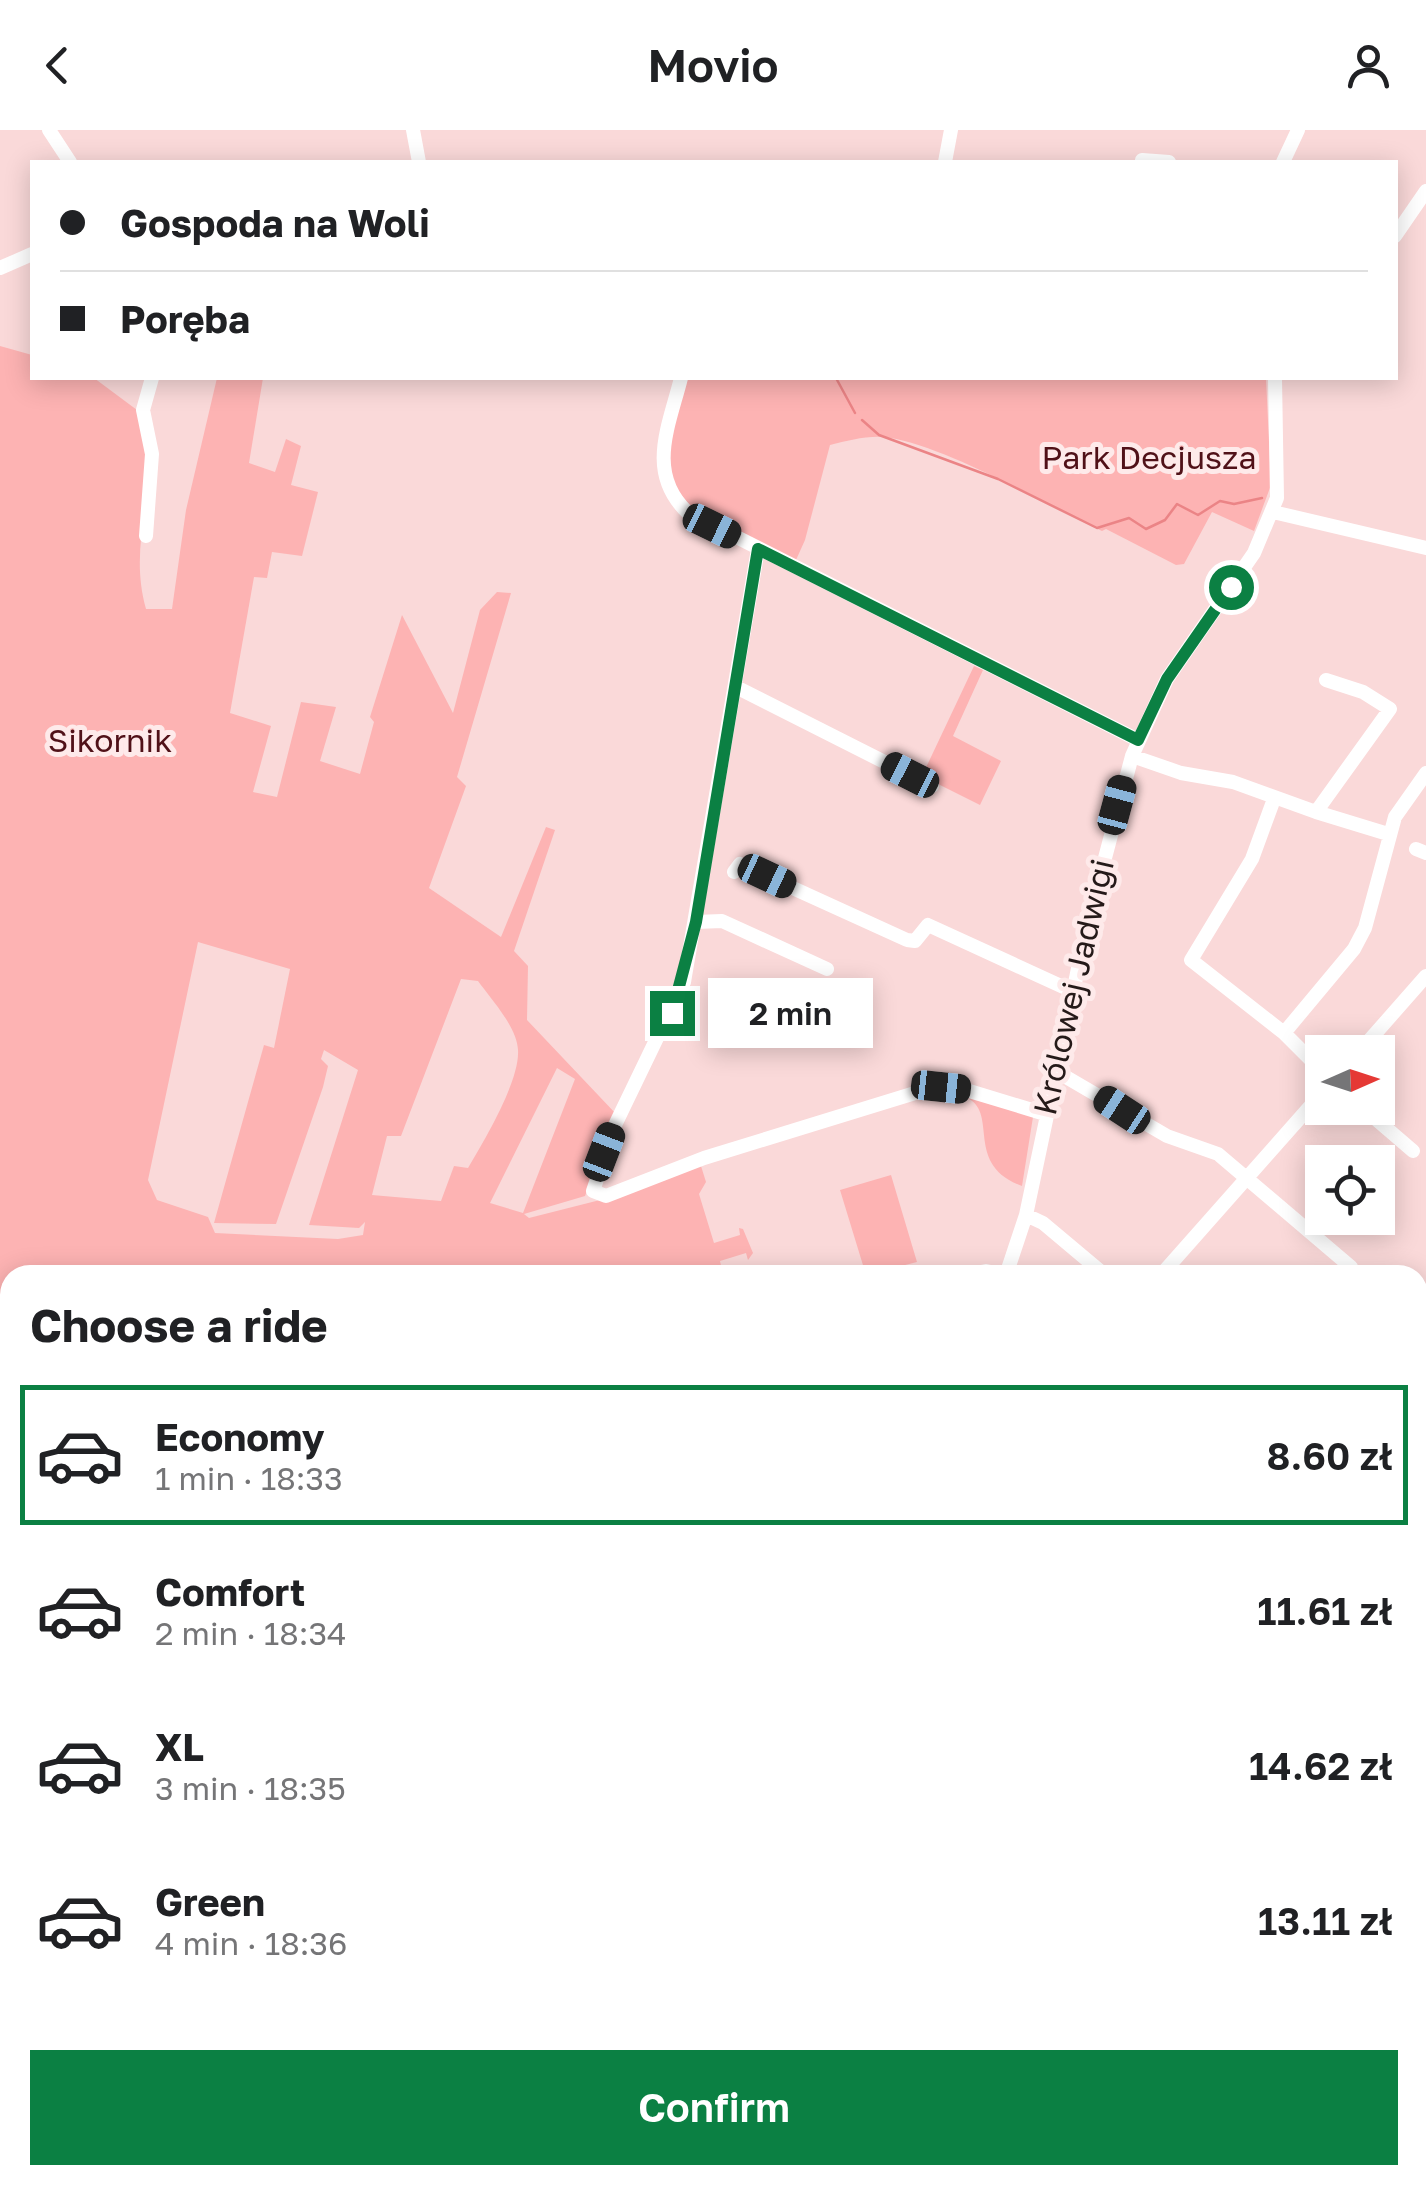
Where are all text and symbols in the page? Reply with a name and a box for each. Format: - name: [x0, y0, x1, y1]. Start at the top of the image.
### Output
- icon: back: [30, 38, 85, 93]
- text: Movio: [648, 38, 778, 92]
- icon: person: [1341, 38, 1396, 93]
- text: Gospoda na Woli: [120, 200, 430, 245]
- text: Poręba: [120, 296, 250, 341]
- park label: Park Decjusza: [1042, 438, 1256, 476]
- car: [678, 499, 746, 553]
- route start: [1209, 565, 1254, 610]
- park label: Sikornik: [48, 721, 172, 759]
- car: [876, 748, 944, 802]
- car: [1095, 772, 1139, 838]
- car: [733, 850, 801, 902]
- street label: Królowej Jadwigi: [1025, 855, 1121, 1118]
- callout: 2 min: [707, 978, 872, 1048]
- route end: [650, 991, 695, 1036]
- text: 2 min: [749, 994, 832, 1032]
- north arrow: [1305, 1035, 1395, 1125]
- map controls: [1305, 1035, 1395, 1235]
- car: [910, 1069, 972, 1105]
- car: [1089, 1081, 1155, 1139]
- car: [579, 1119, 629, 1185]
- button: locate: [1305, 1145, 1395, 1235]
- text: Choose a ride: [30, 1298, 328, 1352]
- icon: car: [35, 1410, 125, 1500]
- text: Economy: [155, 1414, 324, 1459]
- text: 8.60 zł: [1267, 1433, 1393, 1478]
- text: 1 min · 18:33: [155, 1459, 343, 1497]
- icon: car: [35, 1565, 125, 1655]
- text: Comfort: [155, 1569, 305, 1614]
- text: 11.61 zł: [1257, 1588, 1393, 1633]
- text: 2 min · 18:34: [155, 1614, 347, 1652]
- icon: car: [35, 1720, 125, 1810]
- text: XL: [155, 1724, 204, 1769]
- text: 14.62 zł: [1249, 1743, 1393, 1788]
- text: 3 min · 18:35: [155, 1769, 346, 1807]
- icon: car: [35, 1875, 125, 1965]
- text: Green: [155, 1879, 265, 1924]
- text: 13.11 zł: [1258, 1898, 1393, 1943]
- text: 4 min · 18:36: [155, 1924, 347, 1962]
- button: Confirm: [30, 2050, 1398, 2165]

